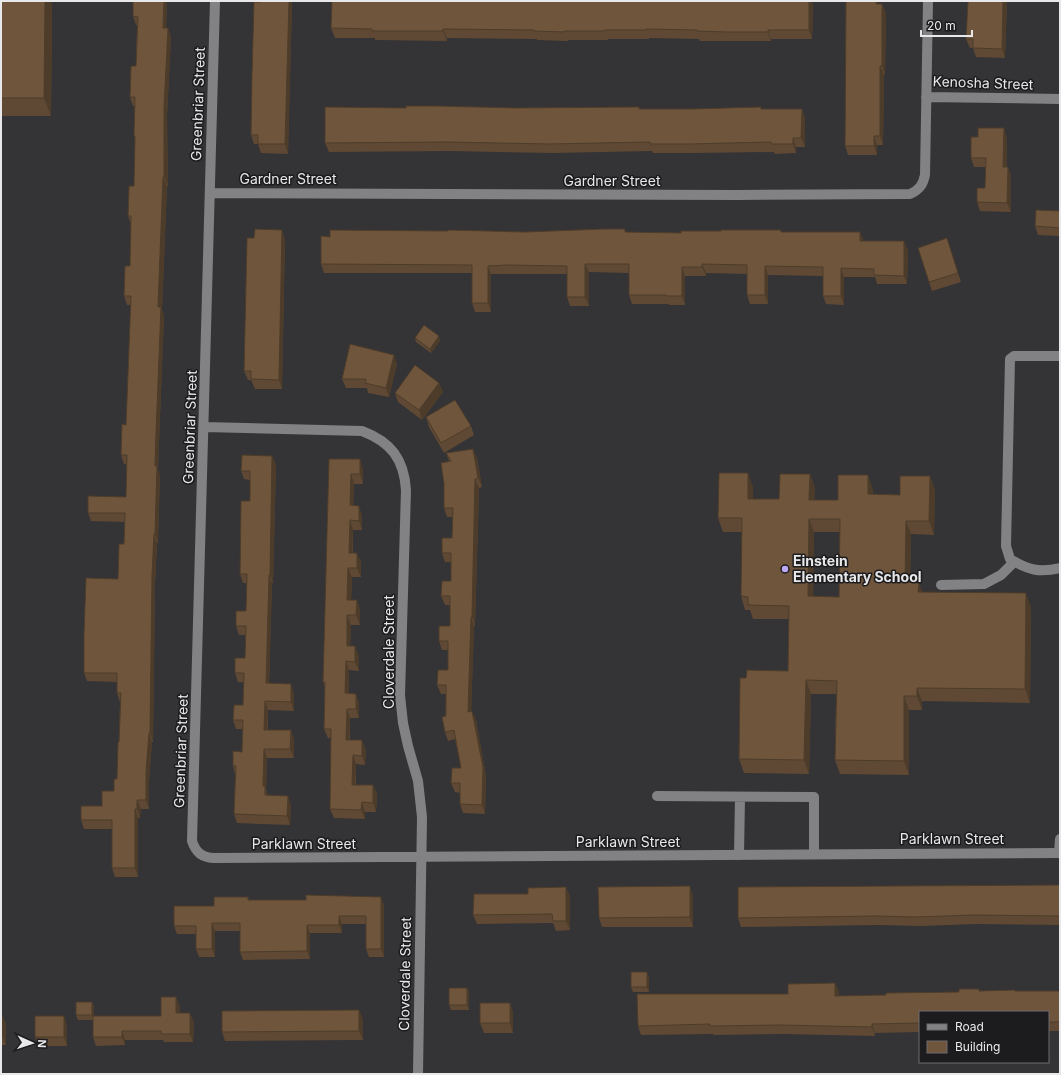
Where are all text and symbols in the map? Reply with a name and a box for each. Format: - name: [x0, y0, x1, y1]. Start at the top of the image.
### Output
- scale bar: [921, 12, 972, 38]
- text: 20 m: [927, 18, 956, 33]
- street label: Greenbriar Street: [187, 46, 208, 161]
- street label: Kenosha Street: [932, 72, 1034, 93]
- street label: Gardner Street: [239, 170, 337, 187]
- street label: Gardner Street: [563, 172, 661, 189]
- street label: Greenbriar Street: [179, 369, 200, 484]
- place label: Einstein Elementary School: [793, 552, 922, 585]
- marker: Einstein Elementary School: [780, 564, 790, 574]
- street label: Cloverdale Street: [380, 595, 397, 709]
- street label: Greenbriar Street: [170, 693, 191, 808]
- street label: Parklawn Street: [900, 830, 1005, 847]
- street label: Parklawn Street: [576, 833, 681, 850]
- street label: Parklawn Street: [252, 835, 357, 852]
- street label: Cloverdale Street: [395, 916, 414, 1031]
- legend: [919, 1011, 1049, 1063]
- text: Road: [955, 1019, 984, 1034]
- north arrow: [12, 1023, 52, 1063]
- text: N: [35, 1039, 49, 1048]
- text: Building: [955, 1039, 1000, 1054]

